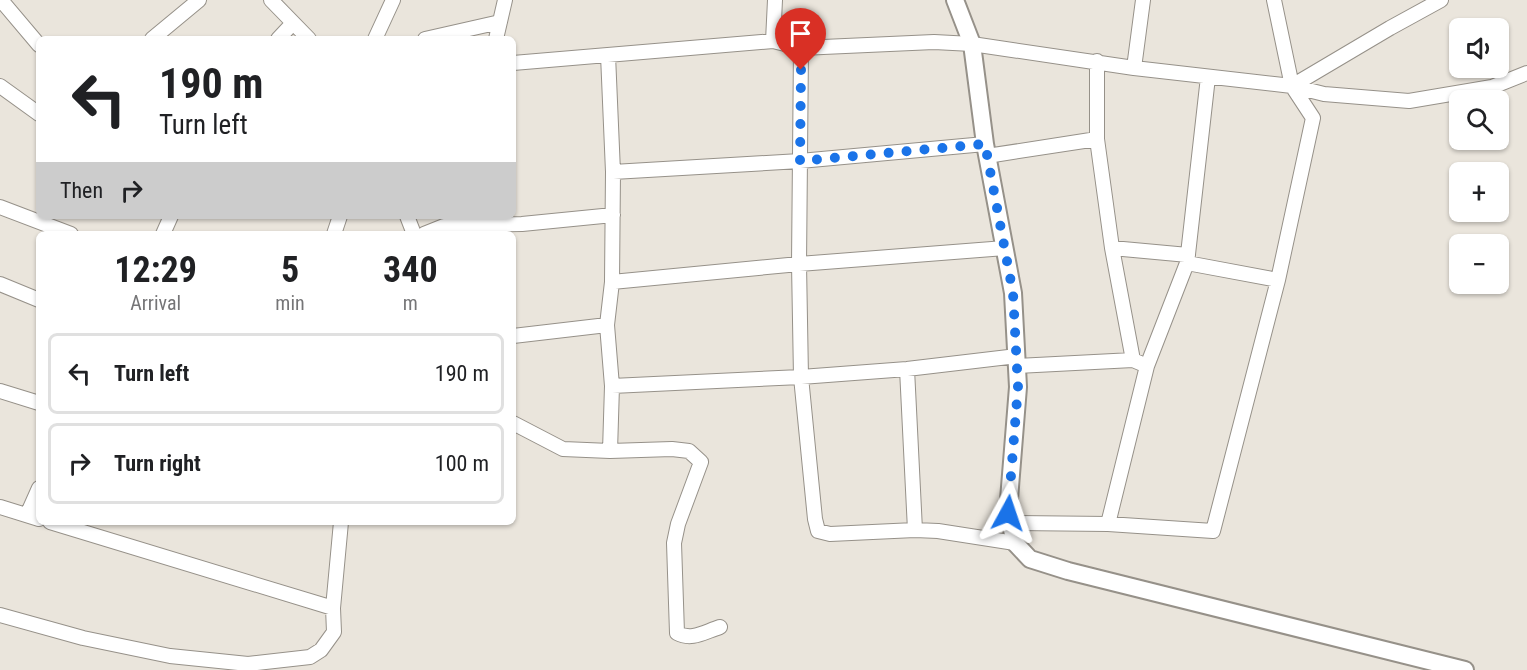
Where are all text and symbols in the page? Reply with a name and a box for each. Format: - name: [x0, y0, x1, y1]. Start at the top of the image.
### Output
- pin: [775, 8, 826, 70]
- icon: arrive: [784, 17, 817, 50]
- map controls: [1449, 18, 1509, 294]
- button: sound: [1449, 18, 1509, 78]
- text: 190 m: [159, 59, 264, 108]
- icon: left: [60, 60, 138, 138]
- button: search: [1449, 90, 1509, 150]
- text: Turn left: [159, 109, 248, 141]
- button: +: [1449, 162, 1509, 222]
- icon: right: [115, 174, 148, 207]
- text: Then: [60, 178, 103, 203]
- button: −: [1449, 234, 1509, 294]
- text: 12:29: [114, 249, 197, 291]
- text: 5: [281, 249, 299, 291]
- text: 340: [383, 249, 438, 291]
- text: Arrival: [130, 291, 181, 315]
- text: min: [275, 291, 305, 315]
- text: m: [403, 291, 418, 315]
- icon: left: [63, 357, 96, 390]
- text: Turn left: [114, 361, 189, 386]
- text: 190 m: [435, 361, 489, 386]
- icon: right: [63, 447, 96, 480]
- text: Turn right: [114, 451, 201, 476]
- text: 100 m: [435, 451, 489, 476]
- position arrow: [976, 481, 1040, 545]

